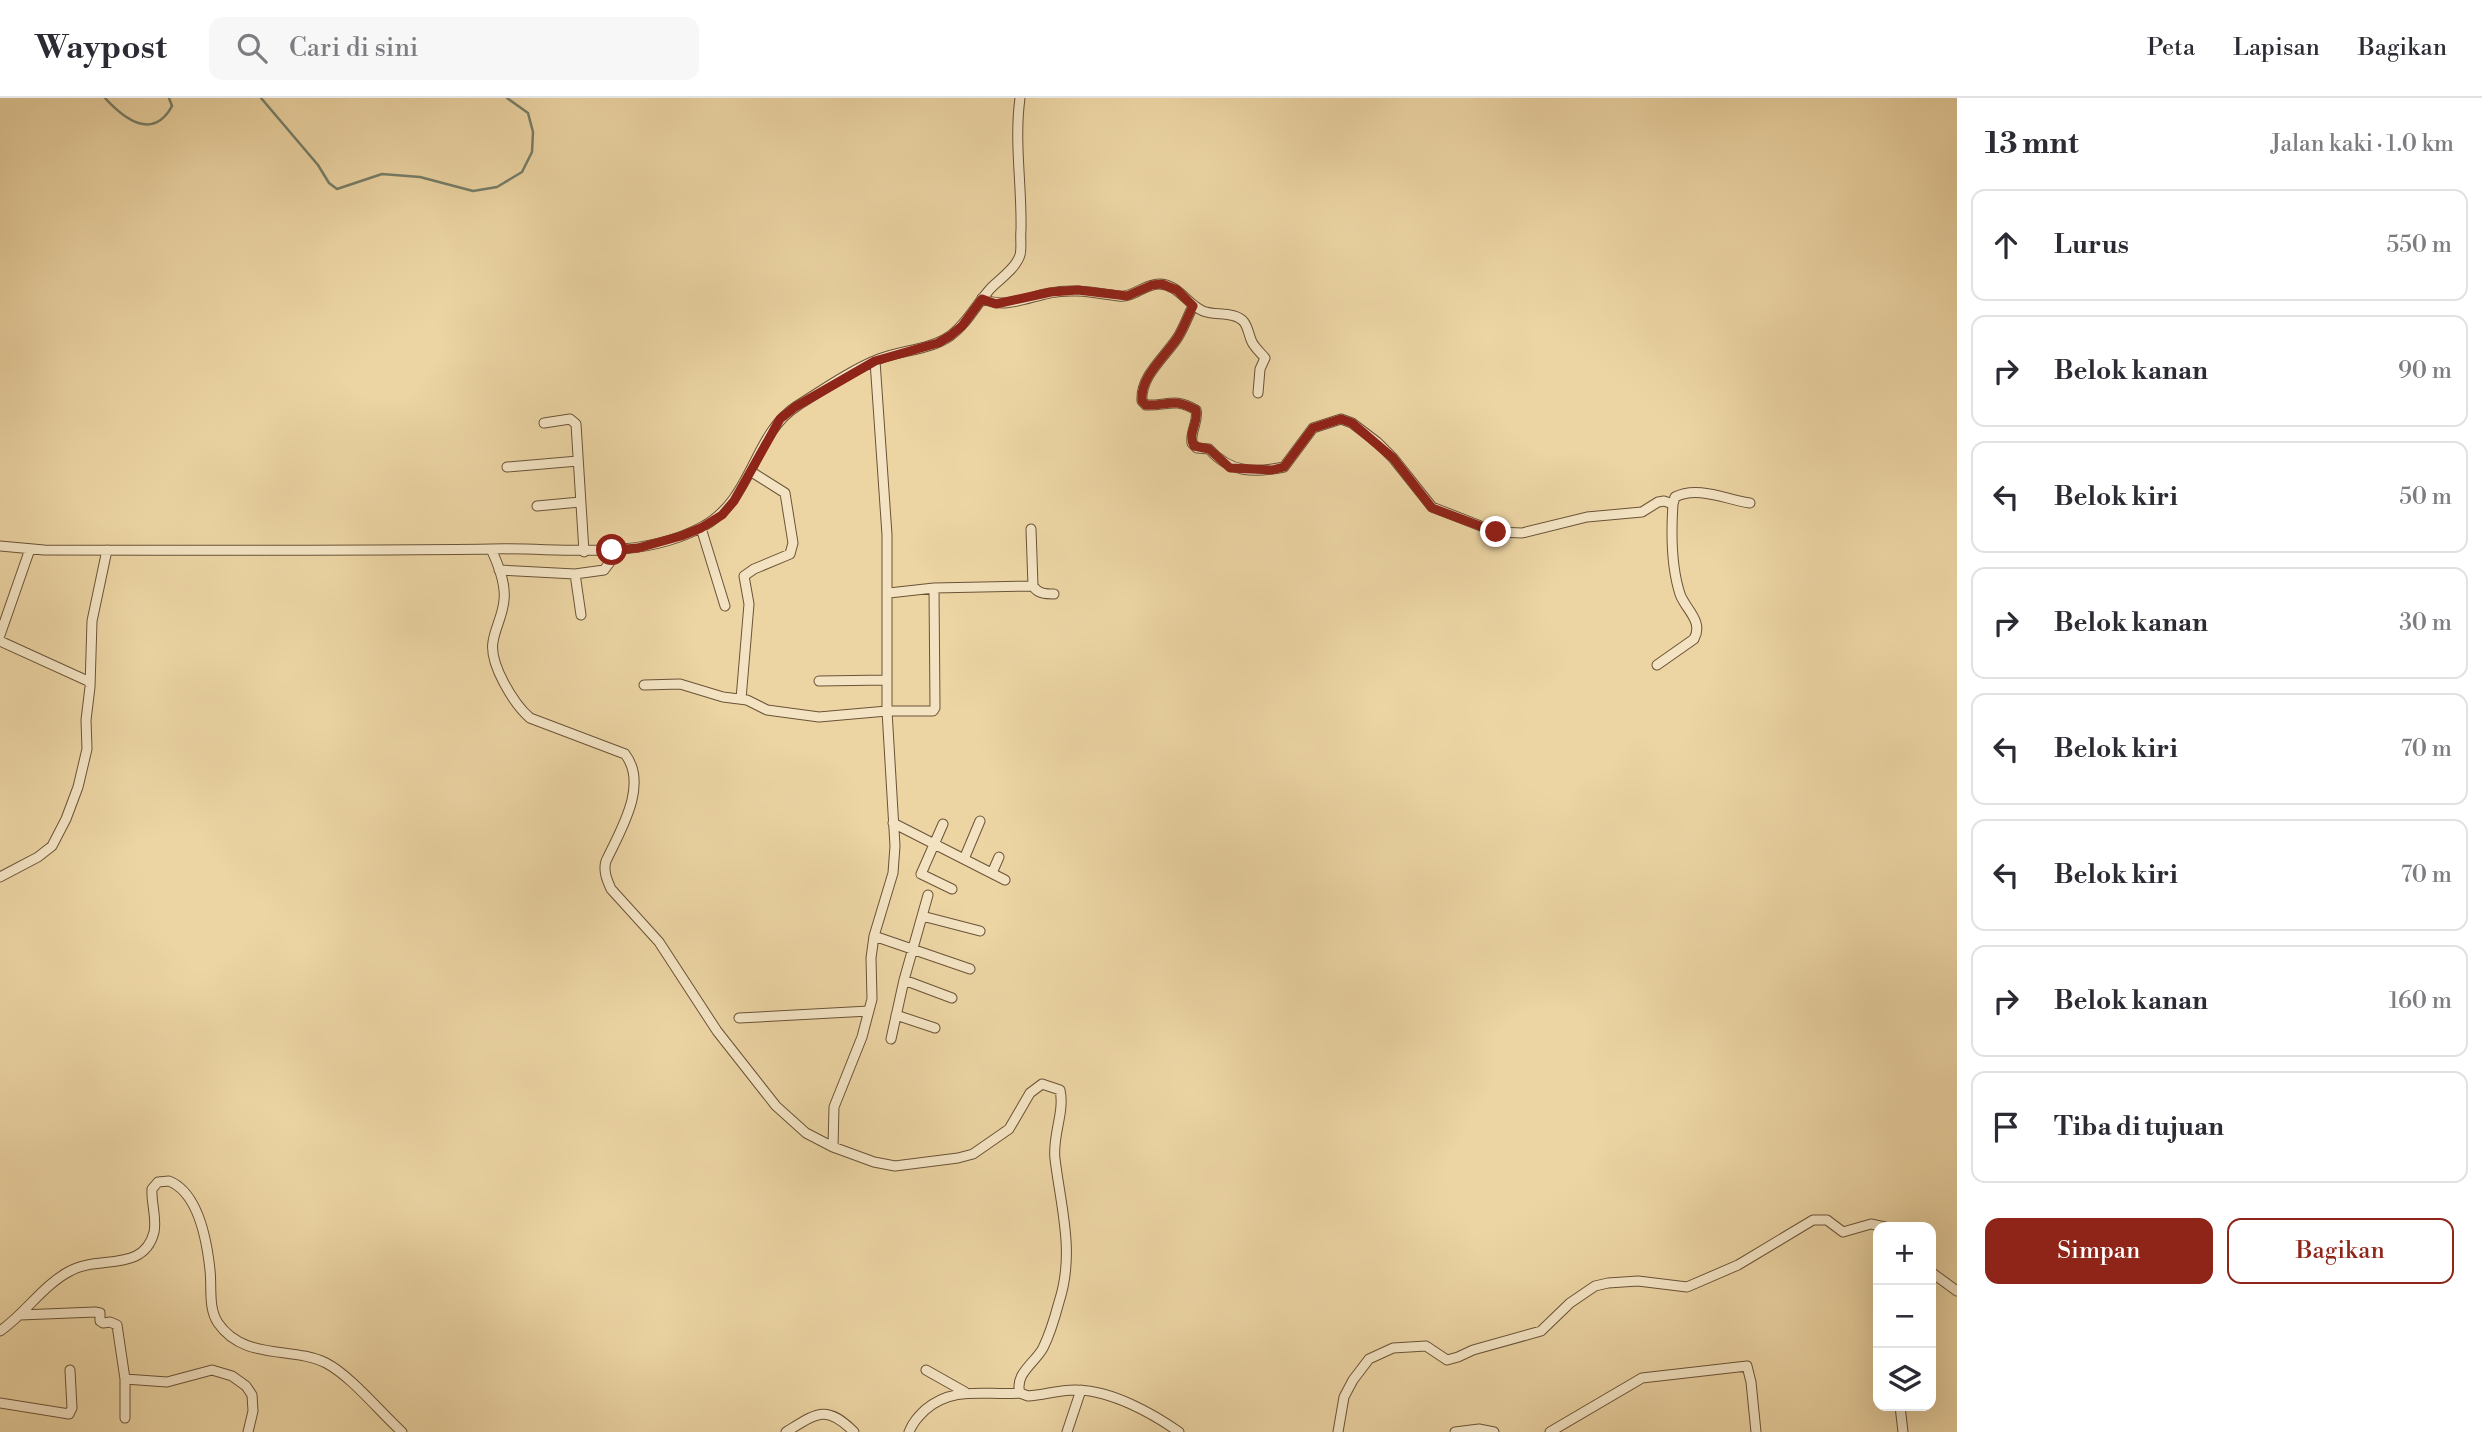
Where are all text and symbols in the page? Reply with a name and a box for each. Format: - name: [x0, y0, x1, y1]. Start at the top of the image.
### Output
- search box: [209, 17, 699, 80]
- text: Waypost: [35, 28, 167, 69]
- icon: search: [233, 29, 271, 67]
- text: Cari di sini: [289, 32, 418, 64]
- text: Peta: [2147, 33, 2195, 63]
- text: Lapisan: [2233, 33, 2320, 63]
- text: Bagikan: [2358, 33, 2447, 63]
- text: 13 mnt: [1985, 125, 2079, 163]
- text: Jalan kaki · 1.0 km: [2271, 130, 2454, 158]
- icon: ahead: [1987, 226, 2025, 264]
- text: Lurus: [2054, 229, 2129, 261]
- text: 550 m: [2387, 231, 2452, 259]
- icon: right: [1987, 352, 2025, 390]
- text: Belok kanan: [2054, 355, 2208, 387]
- text: 90 m: [2398, 357, 2452, 385]
- icon: left: [1987, 478, 2025, 516]
- text: Belok kiri: [2054, 481, 2178, 513]
- text: 50 m: [2399, 483, 2452, 511]
- route end: [1480, 516, 1511, 547]
- route start: [596, 534, 627, 565]
- icon: right: [1987, 604, 2025, 642]
- text: Belok kanan: [2054, 607, 2208, 639]
- text: 30 m: [2399, 609, 2452, 637]
- icon: left: [1987, 730, 2025, 768]
- text: Belok kiri: [2054, 733, 2178, 765]
- text: 70 m: [2401, 735, 2452, 763]
- icon: left: [1987, 856, 2025, 894]
- text: Belok kiri: [2054, 859, 2178, 891]
- text: 70 m: [2401, 861, 2452, 889]
- icon: right: [1987, 982, 2025, 1020]
- text: Belok kanan: [2054, 985, 2208, 1017]
- text: 160 m: [2389, 987, 2452, 1015]
- icon: arrive: [1987, 1108, 2025, 1146]
- text: Tiba di tujuan: [2054, 1111, 2224, 1143]
- button: Simpan: [1985, 1218, 2213, 1284]
- button: Bagikan: [2227, 1218, 2454, 1284]
- map controls: [1873, 1222, 1936, 1411]
- button: +: [1873, 1222, 1936, 1285]
- button: −: [1873, 1285, 1936, 1348]
- button: layers: [1873, 1348, 1936, 1411]

